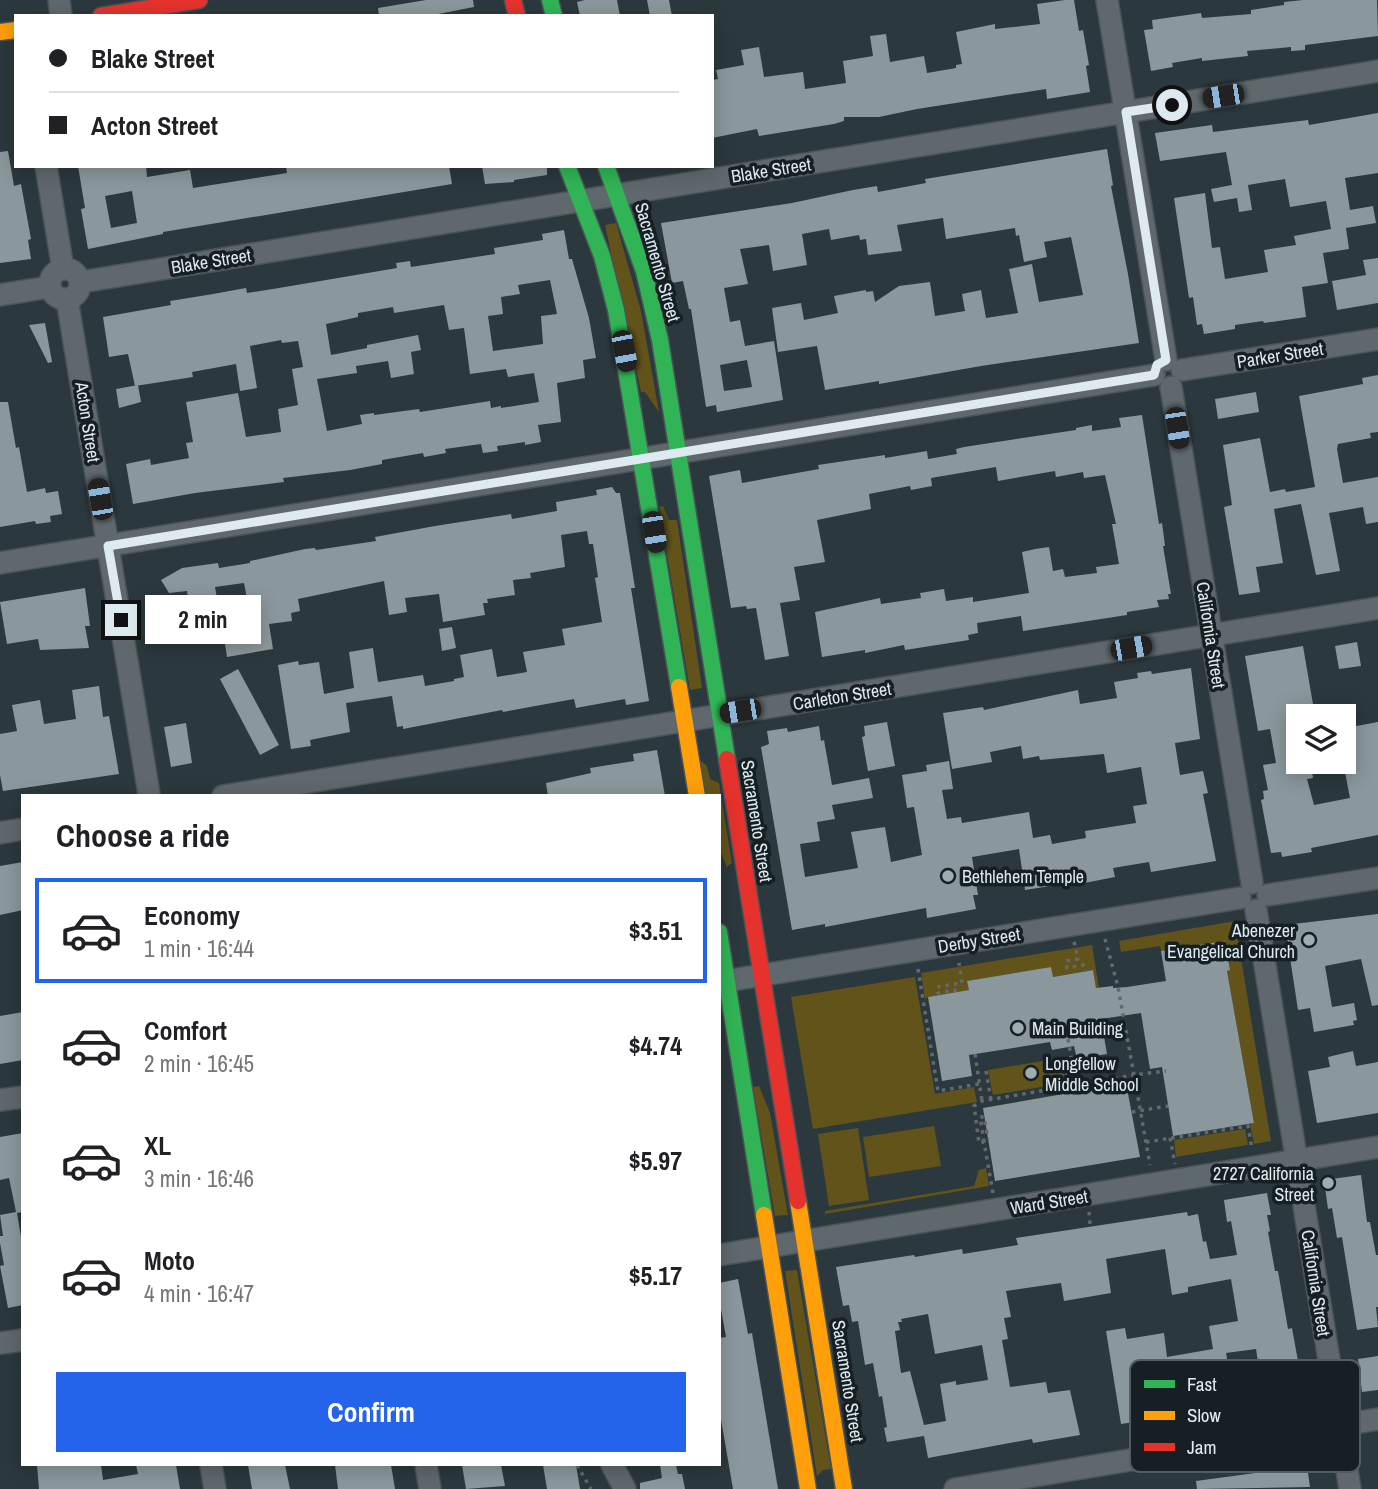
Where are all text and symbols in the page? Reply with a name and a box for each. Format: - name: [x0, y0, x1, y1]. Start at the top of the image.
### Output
- text: Blake Street: [91, 41, 214, 76]
- car: [1201, 82, 1246, 110]
- route start: [1156, 89, 1188, 121]
- text: Acton Street: [91, 108, 218, 143]
- street label: Blake Street: [729, 151, 813, 189]
- street label: Sacramento Street: [629, 199, 687, 325]
- street label: Blake Street: [169, 242, 253, 280]
- car: [610, 328, 639, 374]
- street label: Parker Street: [1235, 336, 1325, 374]
- street label: Acton Street: [69, 379, 107, 464]
- car: [1164, 406, 1191, 450]
- car: [87, 476, 114, 522]
- car: [641, 510, 668, 554]
- street label: California Street: [1190, 580, 1232, 690]
- callout: 2 min: [146, 596, 261, 644]
- route end: [105, 604, 137, 636]
- text: 2 min: [178, 604, 228, 635]
- car: [1109, 634, 1154, 662]
- street label: Carleton Street: [791, 676, 893, 716]
- car: [718, 697, 763, 725]
- map controls: [1286, 704, 1356, 774]
- button: layers: [1286, 704, 1356, 774]
- street label: Sacramento Street: [735, 758, 779, 884]
- text: Choose a ride: [56, 814, 230, 857]
- place label: Bethlehem Temple: [962, 864, 1084, 889]
- marker: Bethlehem Temple: [940, 868, 956, 884]
- text: Economy: [144, 898, 240, 933]
- icon: car: [60, 899, 123, 962]
- text: $3.51: [629, 913, 682, 948]
- place label: Abenezer Evangelical Church: [1167, 918, 1295, 964]
- street label: Derby Street: [936, 921, 1022, 959]
- marker: Abenezer Evangelical Church: [1301, 932, 1317, 948]
- text: 1 min · 16:44: [144, 933, 254, 964]
- text: Comfort: [144, 1013, 227, 1048]
- icon: car: [60, 1014, 123, 1077]
- place label: Main Building: [1032, 1016, 1124, 1041]
- marker: Main Building: [1010, 1020, 1026, 1036]
- text: $4.74: [629, 1028, 682, 1063]
- text: 2 min · 16:45: [144, 1048, 254, 1079]
- place label: Longfellow Middle School: [1045, 1051, 1139, 1097]
- marker: Longfellow Middle School: [1023, 1065, 1039, 1081]
- text: XL: [144, 1128, 171, 1163]
- icon: car: [60, 1129, 123, 1192]
- text: $5.97: [629, 1143, 682, 1178]
- place label: 2727 California Street: [1213, 1161, 1314, 1207]
- text: 3 min · 16:46: [144, 1163, 254, 1194]
- marker: 2727 California Street: [1320, 1175, 1336, 1191]
- street label: Ward Street: [1008, 1184, 1090, 1220]
- street label: California Street: [1295, 1228, 1337, 1338]
- text: Moto: [144, 1243, 195, 1278]
- icon: car: [60, 1244, 123, 1307]
- text: $5.17: [629, 1258, 682, 1293]
- text: 4 min · 16:47: [144, 1278, 254, 1309]
- street label: Sacramento Street: [826, 1318, 870, 1444]
- legend: [1130, 1360, 1360, 1472]
- text: Fast: [1187, 1371, 1217, 1397]
- button: Confirm: [56, 1372, 686, 1452]
- text: Slow: [1187, 1402, 1222, 1428]
- text: Jam: [1187, 1434, 1216, 1460]

